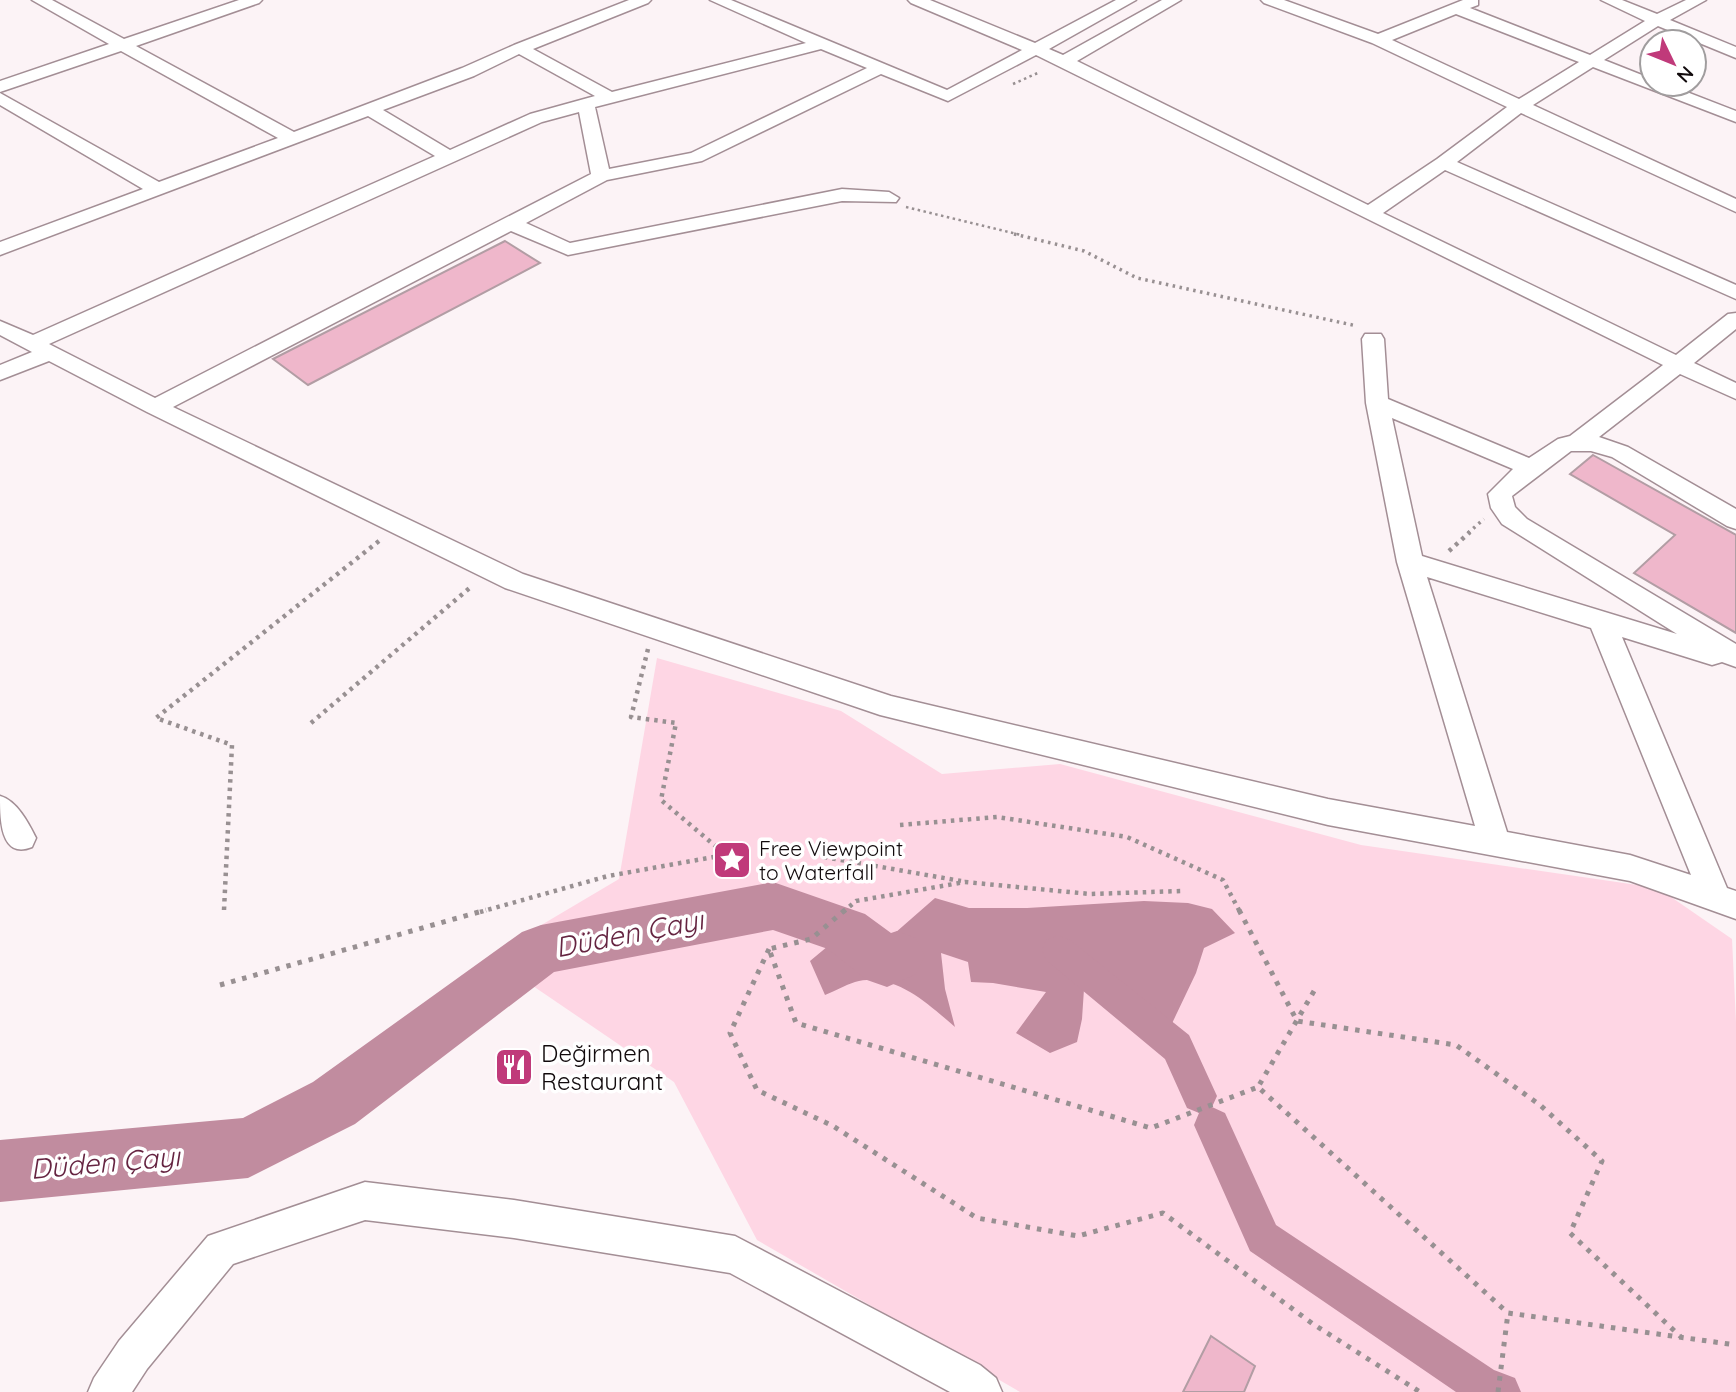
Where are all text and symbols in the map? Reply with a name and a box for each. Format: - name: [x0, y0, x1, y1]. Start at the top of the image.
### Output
- north arrow: [1638, 28, 1708, 98]
- text: N: [1672, 61, 1699, 88]
- place label: Free Viewpoint to Waterfall: [759, 835, 903, 885]
- place icon: Free Viewpoint to Waterfall: [711, 839, 753, 881]
- water label: Düden Çayı: [552, 901, 708, 964]
- place label: Değirmen Restaurant: [541, 1038, 663, 1096]
- restaurant icon: Değirmen Restaurant: [493, 1046, 535, 1088]
- water label: Düden Çayı: [29, 1138, 183, 1186]

